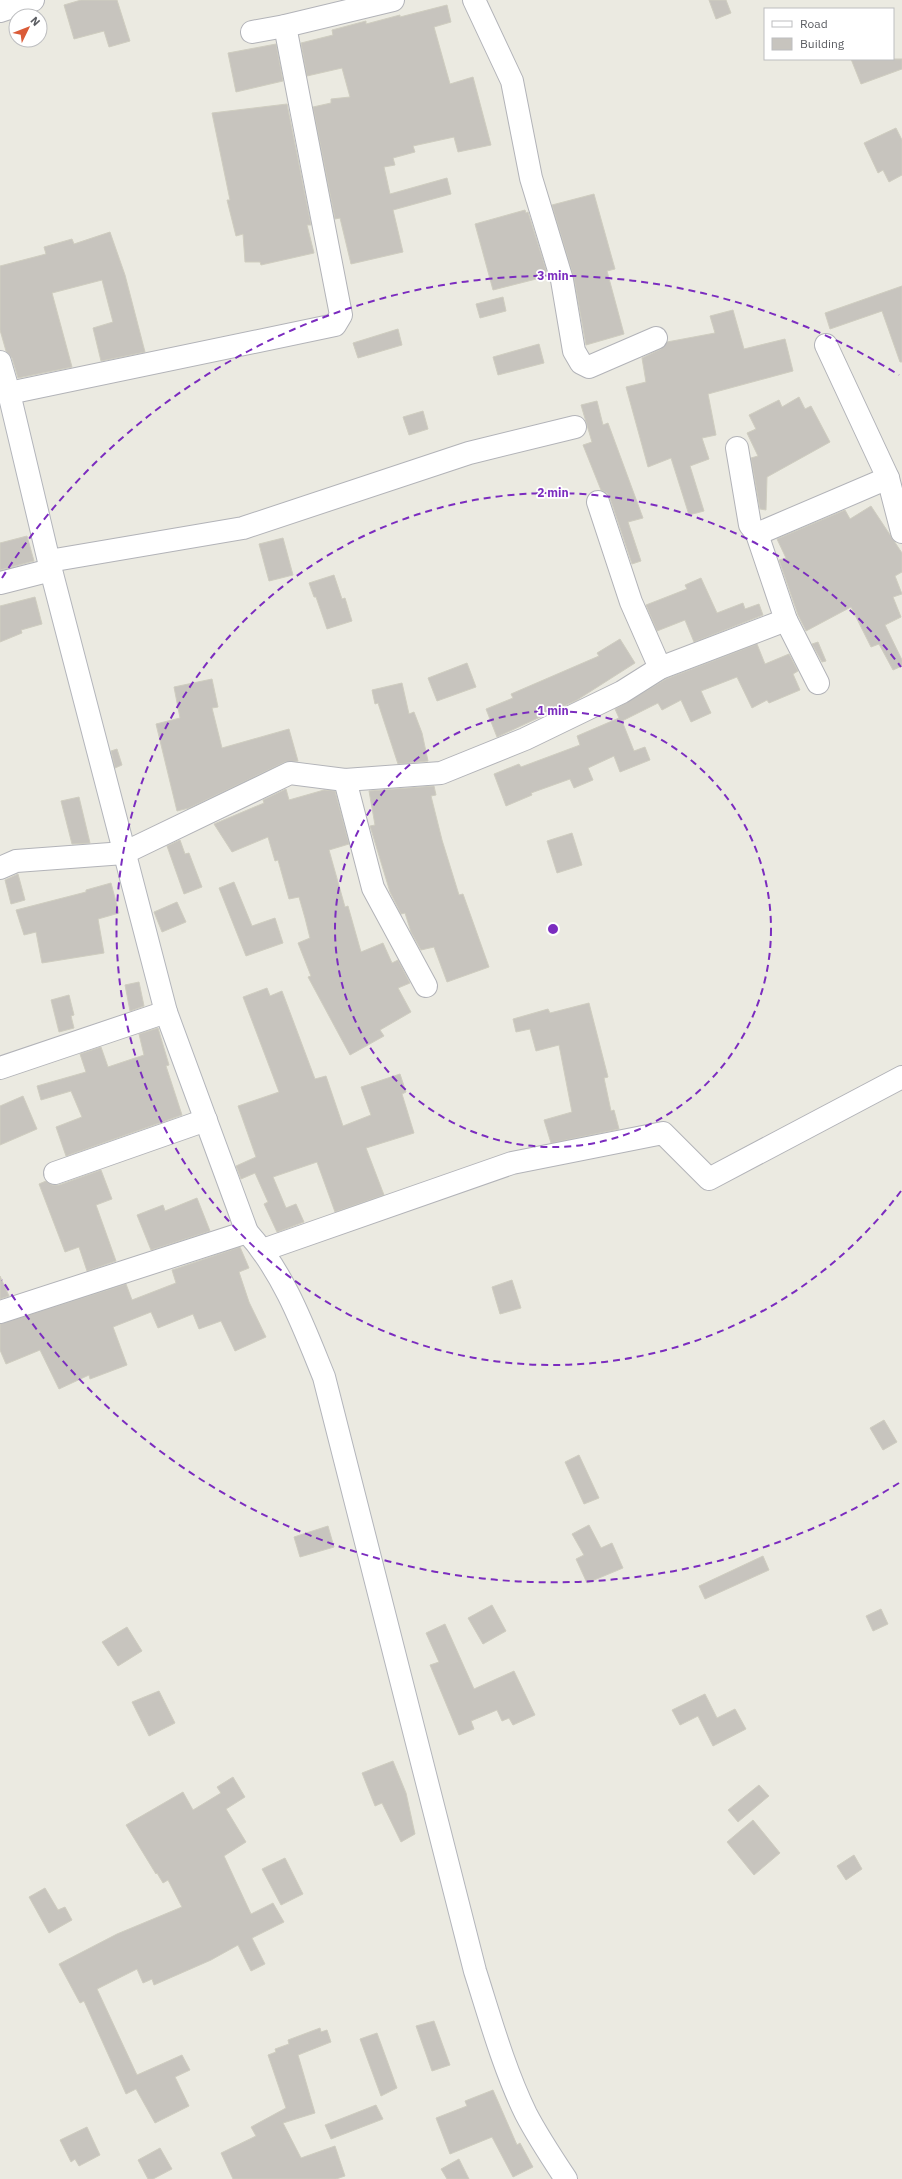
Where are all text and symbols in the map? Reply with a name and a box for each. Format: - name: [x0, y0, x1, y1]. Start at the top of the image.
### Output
- north arrow: [8, 8, 48, 48]
- legend: [764, 8, 894, 60]
- text: N: [27, 13, 43, 29]
- text: Road: [800, 16, 828, 31]
- text: Building: [800, 36, 845, 51]
- text: 3 min: [537, 268, 569, 283]
- text: 2 min: [537, 485, 569, 500]
- text: 1 min: [537, 703, 569, 718]
- centre of rings: [546, 922, 560, 936]

